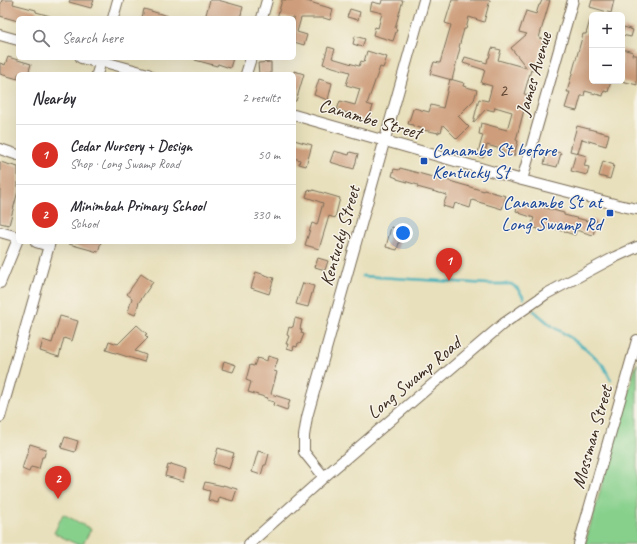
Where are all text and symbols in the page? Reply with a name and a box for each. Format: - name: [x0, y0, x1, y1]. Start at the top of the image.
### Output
- map controls: [589, 12, 625, 84]
- button: +: [589, 12, 625, 48]
- search box: [16, 16, 296, 60]
- icon: search: [30, 27, 52, 49]
- street label: James Avenue: [510, 28, 558, 119]
- text: Search here: [62, 29, 123, 48]
- button: −: [589, 48, 625, 84]
- house number: 2: [499, 80, 508, 101]
- text: Nearby: [32, 88, 75, 109]
- text: 2 results: [242, 90, 280, 106]
- street label: Canambe Street: [316, 93, 427, 146]
- text: Cedar Nursery + Design: [70, 137, 192, 156]
- place label: Canambe St before Kentucky St: [432, 138, 558, 184]
- text: 1: [42, 147, 48, 163]
- text: 50 m: [258, 147, 280, 163]
- text: Shop · Long Swamp Road: [70, 156, 180, 172]
- marker: Canambe St before Kentucky St: [419, 156, 429, 166]
- street label: Kentucky Street: [314, 182, 366, 289]
- place label: Canambe St at Long Swamp Rd: [501, 190, 605, 236]
- text: Minimbah Primary School: [70, 197, 205, 216]
- text: 2: [42, 207, 48, 223]
- text: 330 m: [252, 207, 280, 223]
- marker: Canambe St at Long Swamp Rd: [605, 208, 615, 218]
- text: School: [70, 216, 98, 232]
- your location: [393, 223, 413, 243]
- pin: 1: [436, 248, 462, 281]
- street label: Long Swamp Road: [362, 330, 468, 424]
- street label: Mossman Street: [566, 381, 619, 491]
- pin: 2: [45, 466, 71, 499]

